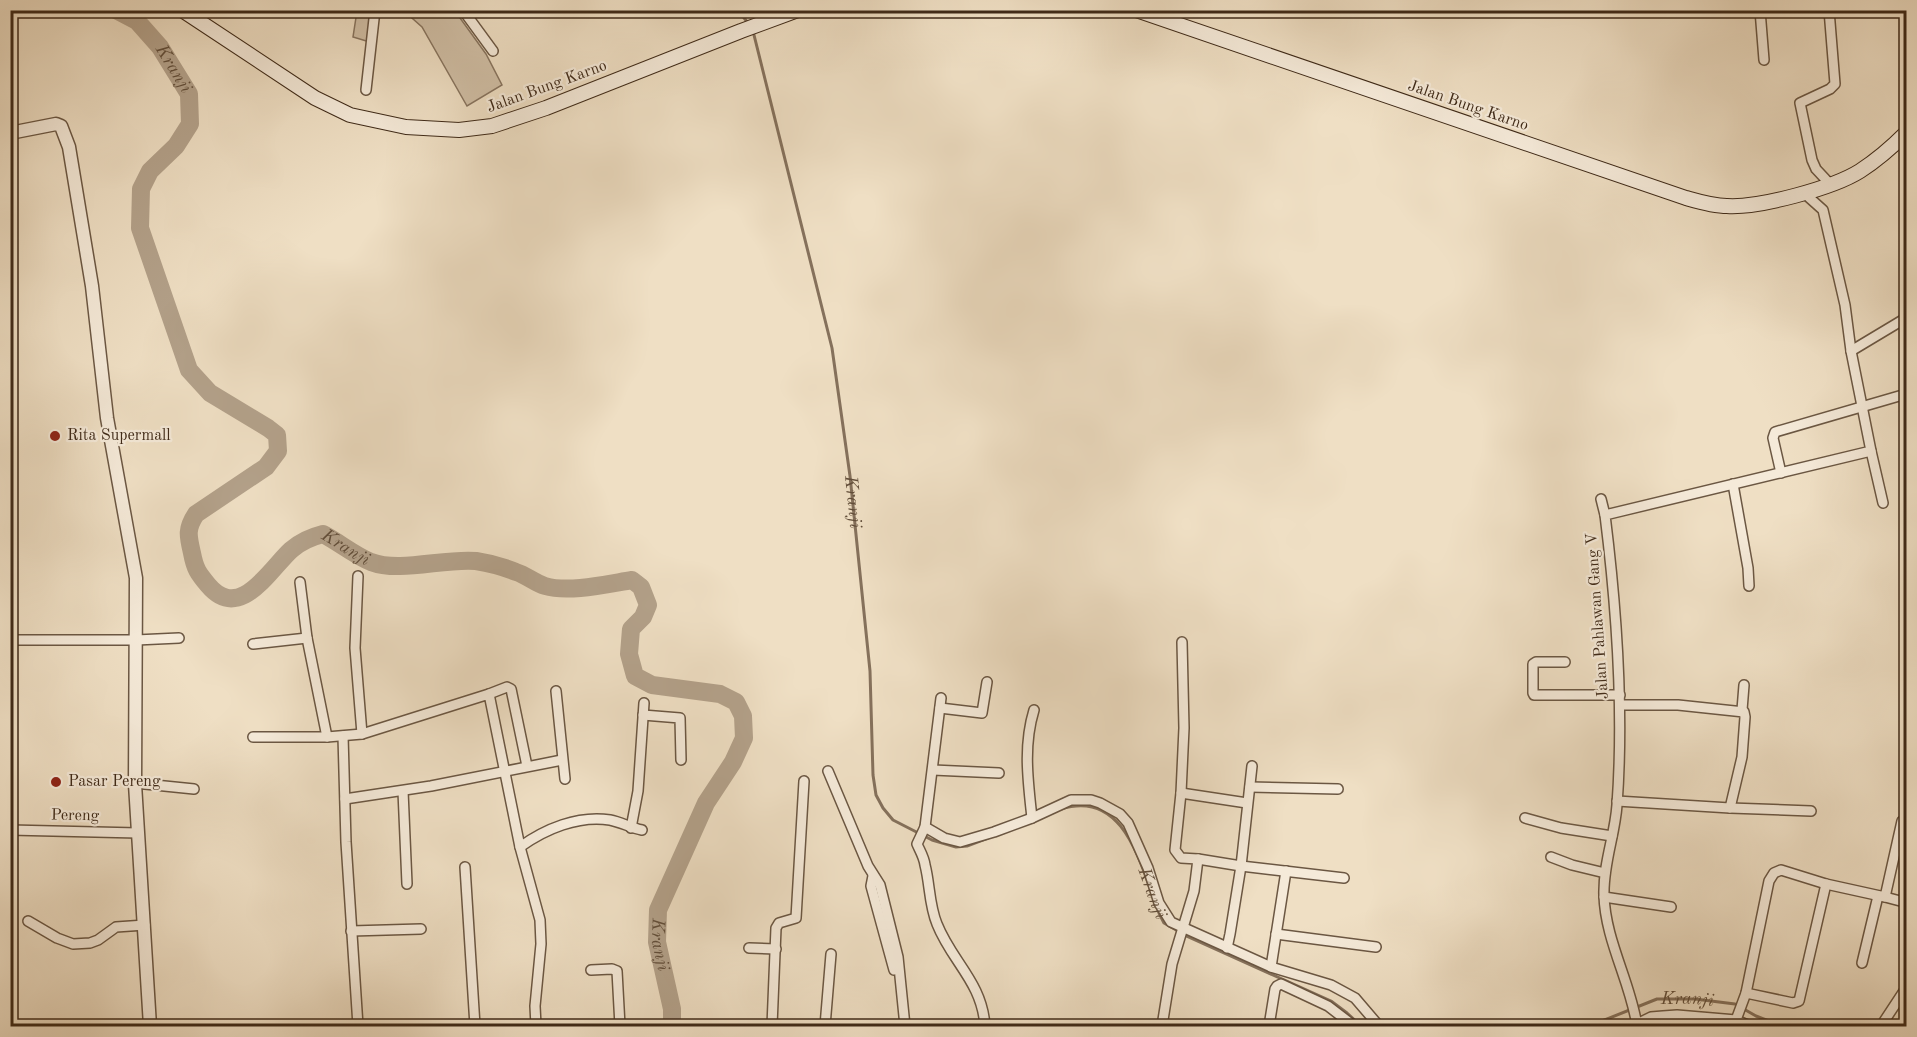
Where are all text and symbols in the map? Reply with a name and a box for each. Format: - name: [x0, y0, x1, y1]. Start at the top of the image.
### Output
- water label: Kranji: [151, 41, 195, 96]
- street label: Jalan Bung Karno: [485, 58, 609, 116]
- street label: Jalan Bung Karno: [1406, 78, 1530, 134]
- place label: Rita Supermall: [67, 428, 171, 444]
- marker: Rita Supermall: [48, 429, 62, 443]
- water label: Kranji: [841, 474, 864, 529]
- water label: Kranji: [318, 526, 373, 569]
- street label: Jalan Pahlawan Gang V: [1584, 532, 1612, 700]
- place label: Pasar Pereng: [68, 774, 161, 790]
- marker: Pasar Pereng: [49, 775, 63, 789]
- street label: Pereng: [51, 808, 100, 824]
- water label: Kranji: [1134, 864, 1170, 922]
- water label: Kranji: [648, 917, 672, 973]
- water label: Kranji: [1660, 990, 1715, 1010]

